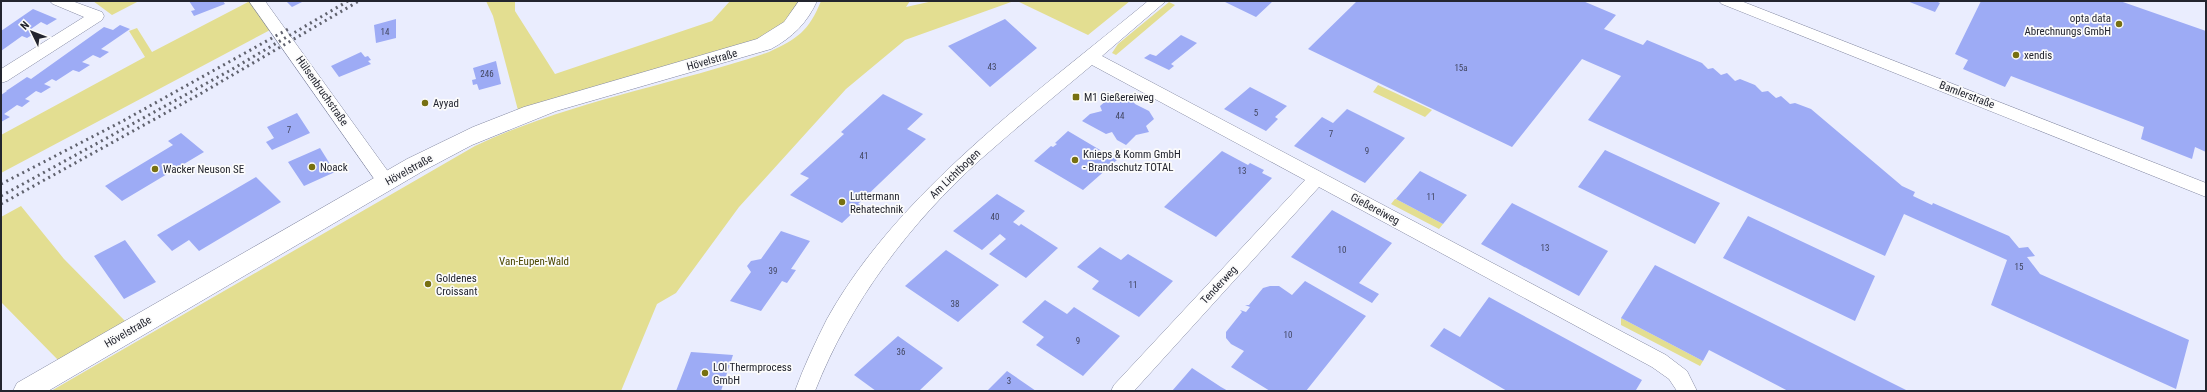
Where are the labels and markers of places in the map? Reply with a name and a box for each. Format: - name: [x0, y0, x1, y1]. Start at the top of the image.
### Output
- place label: opta data Abrechnungs GmbH: [2024, 12, 2111, 38]
- marker: opta data Abrechnungs GmbH: [2114, 19, 2124, 29]
- place label: xendis: [2024, 49, 2052, 62]
- marker: xendis: [2011, 50, 2021, 60]
- place label: M1 Gießereiweg: [1084, 91, 1154, 104]
- marker: M1 Gießereiweg: [1071, 92, 1081, 102]
- place label: Ayyad: [433, 97, 459, 110]
- marker: Ayyad: [420, 98, 430, 108]
- place label: Knieps & Komm GmbH - Brandschutz TOTAL: [1083, 148, 1181, 174]
- marker: Knieps & Komm GmbH - Brandschutz TOTAL: [1070, 155, 1080, 165]
- place label: Noack: [320, 161, 348, 174]
- marker: Noack: [307, 162, 317, 172]
- place label: Wacker Neuson SE: [163, 163, 245, 176]
- marker: Wacker Neuson SE: [150, 164, 160, 174]
- place label: Luttermann Rehatechnik: [850, 190, 903, 216]
- marker: Luttermann Rehatechnik: [837, 197, 847, 207]
- place label: Goldenes Croissant: [436, 272, 477, 298]
- marker: Goldenes Croissant: [423, 279, 433, 289]
- place label: LOI Thermprocess GmbH: [713, 361, 792, 387]
- marker: LOI Thermprocess GmbH: [700, 368, 710, 378]

